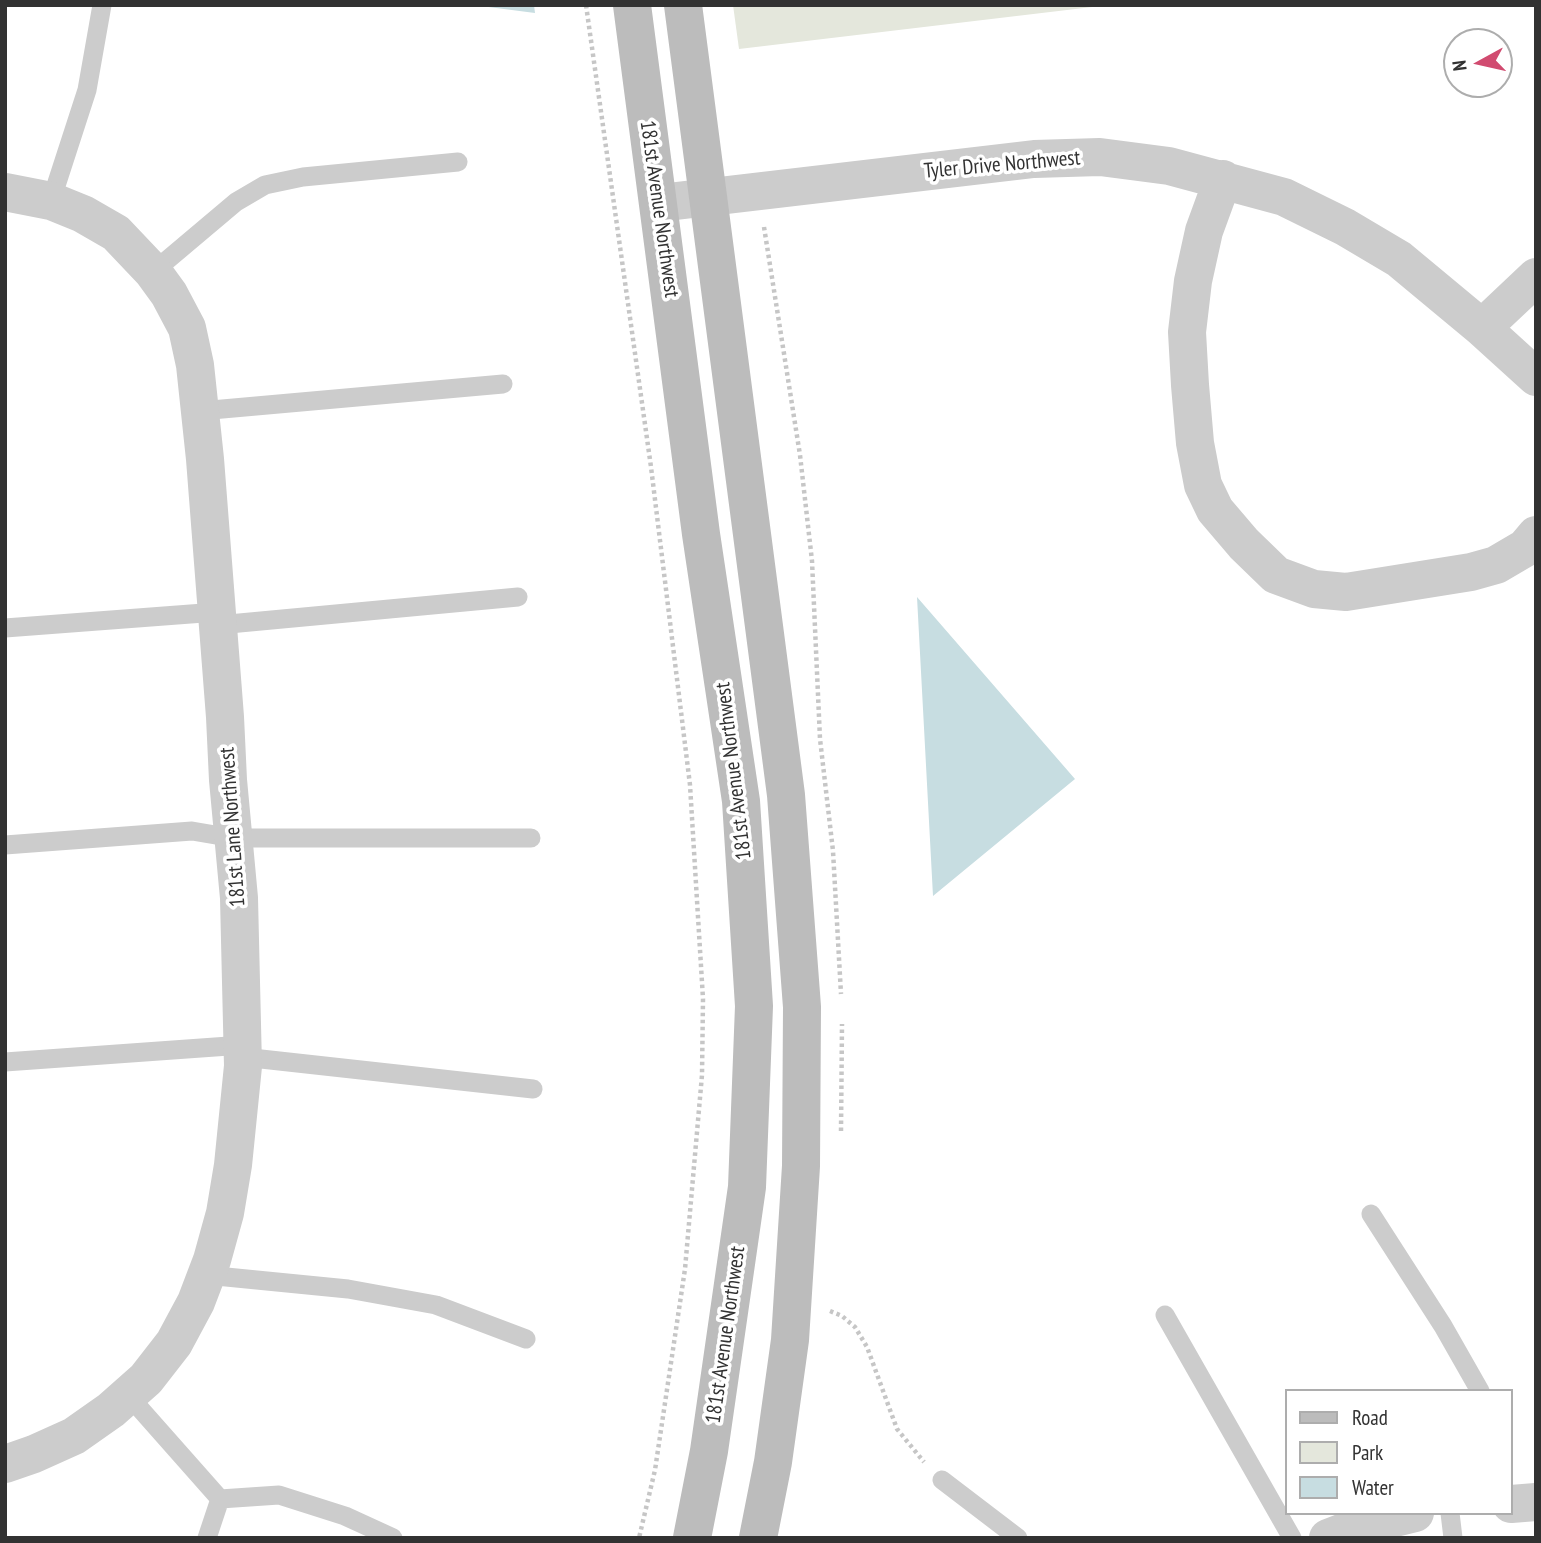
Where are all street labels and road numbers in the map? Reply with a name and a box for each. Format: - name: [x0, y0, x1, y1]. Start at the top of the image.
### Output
- street label: 181st Avenue Northwest: [634, 119, 684, 299]
- street label: Tyler Drive Northwest: [923, 146, 1081, 184]
- street label: 181st Avenue Northwest: [711, 681, 757, 861]
- street label: 181st Lane Northwest: [215, 746, 251, 908]
- street label: 181st Avenue Northwest: [701, 1245, 751, 1425]

